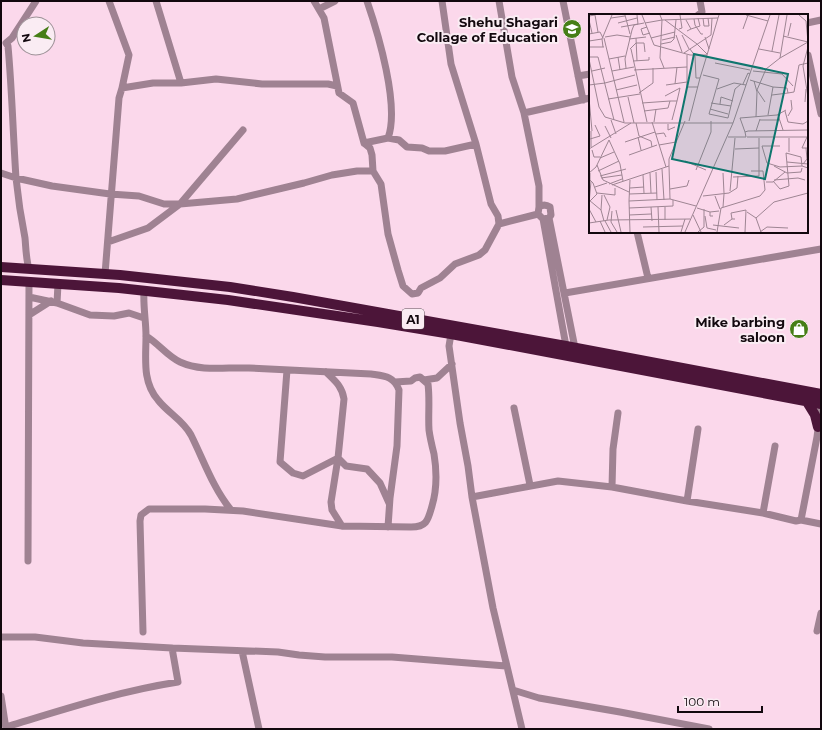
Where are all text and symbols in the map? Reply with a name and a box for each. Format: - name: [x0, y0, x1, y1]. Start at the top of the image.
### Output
- place label: Shehu Shagari Collage of Education: [417, 14, 558, 45]
- inset map: [589, 14, 808, 233]
- north arrow: [16, 16, 56, 56]
- school or university icon: Shehu Shagari Collage of Education: [561, 18, 583, 40]
- text: N: [18, 32, 34, 44]
- road number: A1: [402, 309, 424, 329]
- place label: Mike barbing saloon: [695, 314, 785, 345]
- shop icon: Mike barbing saloon: [788, 318, 810, 340]
- scale bar: [678, 688, 762, 714]
- text: 100 m: [684, 694, 720, 709]

